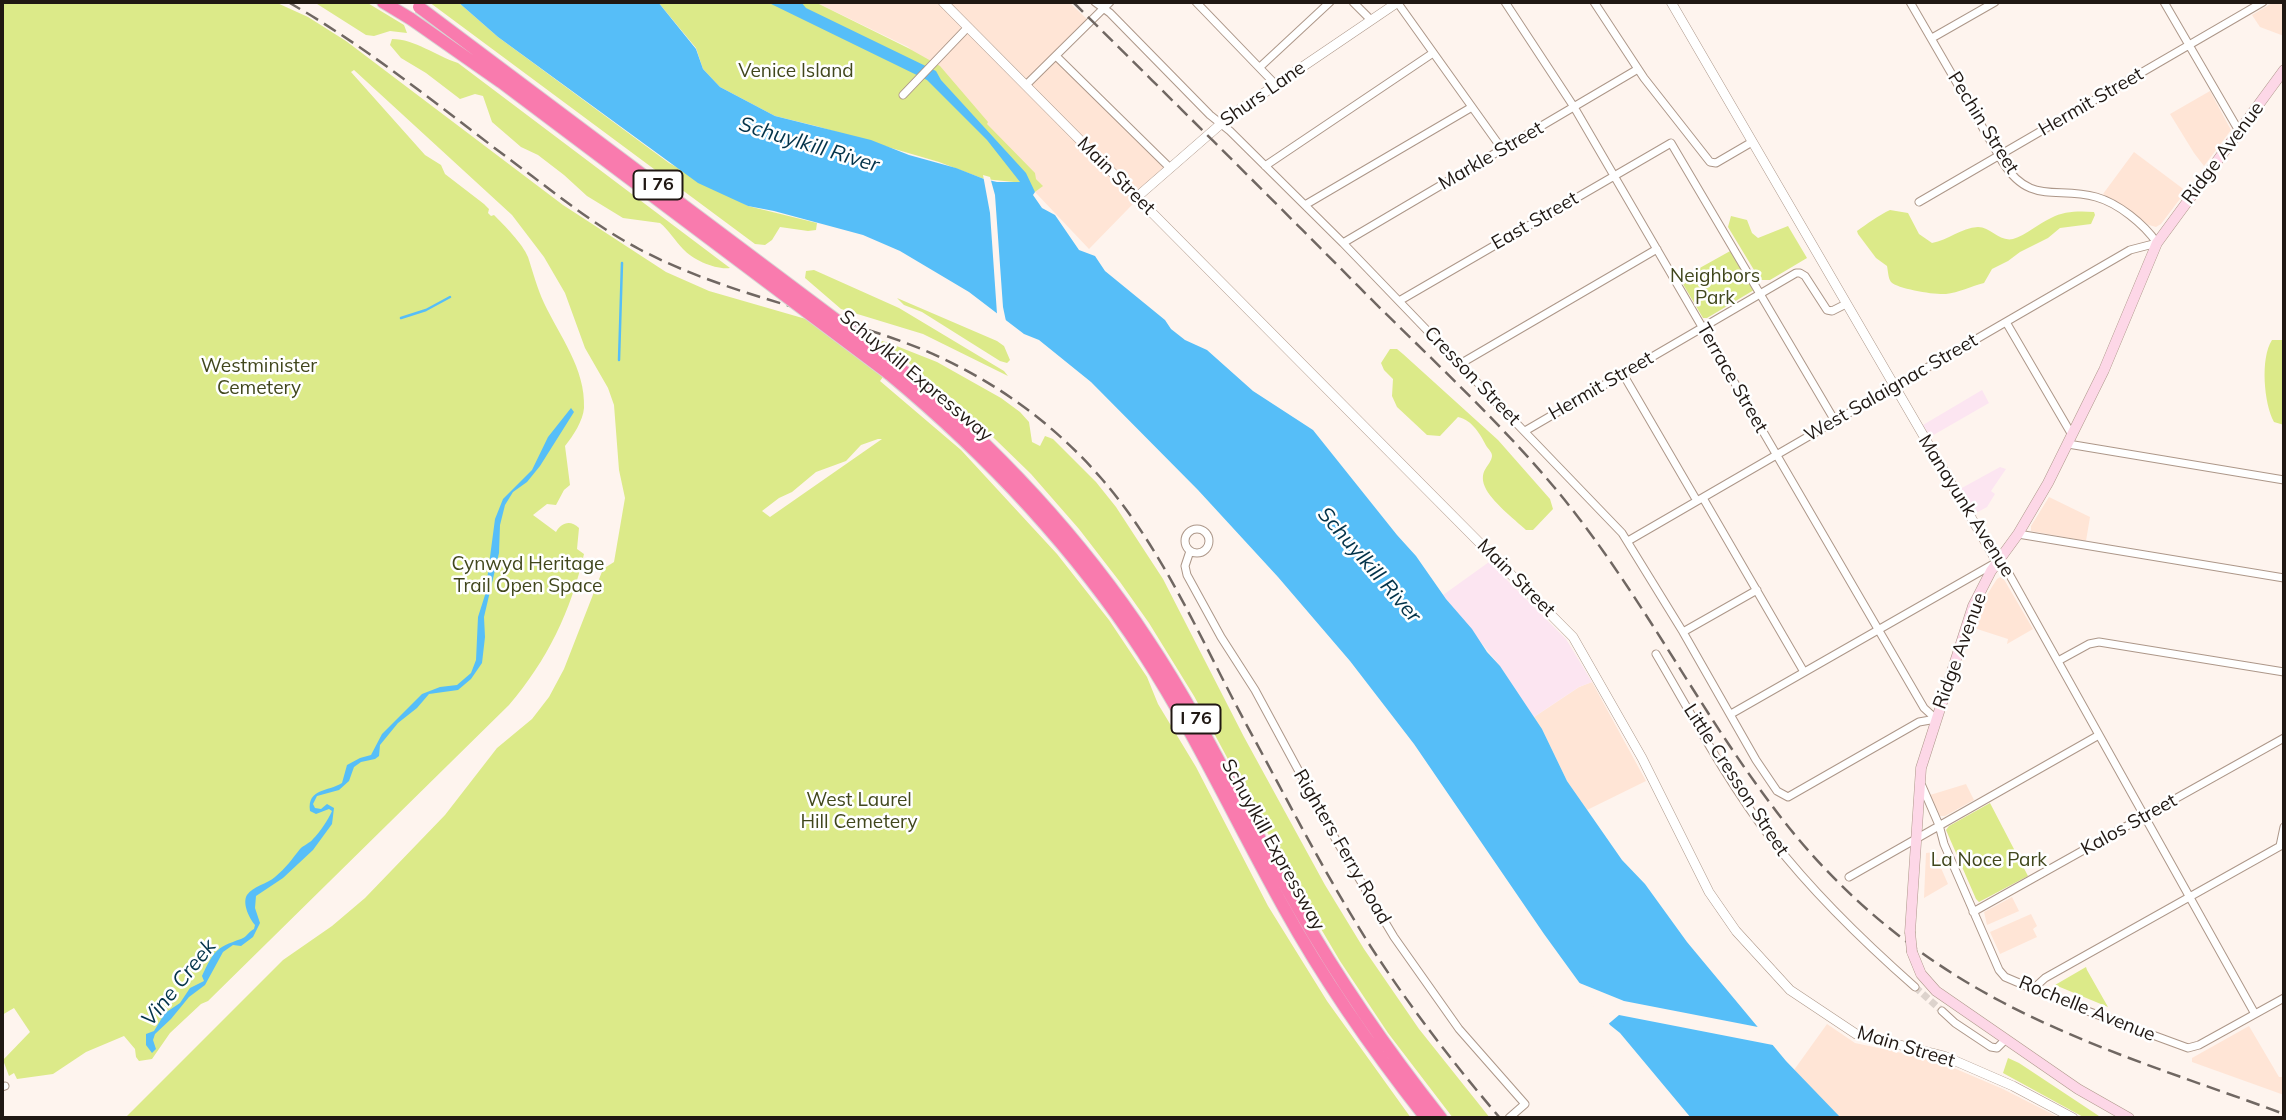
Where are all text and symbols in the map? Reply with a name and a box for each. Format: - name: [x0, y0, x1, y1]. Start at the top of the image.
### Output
- street label: Shurs Lane: [1216, 56, 1310, 132]
- park label: Venice Island: [738, 60, 854, 82]
- street label: Hermit Street: [2035, 63, 2147, 141]
- street label: Pechin Street: [1943, 68, 2023, 178]
- street label: Ridge Avenue: [2177, 97, 2269, 209]
- water label: Schuylkill River: [736, 112, 882, 178]
- street label: Markle Street: [1435, 117, 1547, 195]
- street label: Main Street: [1072, 132, 1160, 220]
- road number: I 76: [634, 170, 682, 200]
- street label: East Street: [1488, 187, 1582, 255]
- park label: Neighbors Park: [1670, 265, 1760, 309]
- street label: Schuylkill Expressway: [835, 305, 997, 447]
- street label: Terrace Street: [1691, 319, 1773, 437]
- street label: Cresson Street: [1419, 322, 1525, 430]
- street label: West Salaignac Street: [1800, 329, 1982, 447]
- street label: Hermit Street: [1545, 347, 1657, 425]
- park label: Westminister Cemetery: [201, 355, 317, 399]
- street label: Manayunk Avenue: [1913, 431, 2019, 581]
- water label: Schuylkill River: [1312, 502, 1426, 628]
- street label: Main Street: [1472, 534, 1560, 622]
- park label: Cynwyd Heritage Trail Open Space: [452, 553, 604, 597]
- street label: Ridge Avenue: [1928, 590, 1992, 712]
- street label: Little Cresson Street: [1678, 700, 1794, 860]
- road number: I 76: [1172, 704, 1220, 734]
- street label: Schuylkill Expressway: [1216, 755, 1330, 935]
- street label: Righters Ferry Road: [1288, 766, 1396, 928]
- park label: West Laurel Hill Cemetery: [800, 789, 918, 833]
- street label: Kalos Street: [2077, 789, 2181, 861]
- park label: La Noce Park: [1931, 849, 2047, 871]
- water label: Vine Creek: [136, 935, 222, 1031]
- street label: Rochelle Avenue: [2015, 971, 2159, 1047]
- street label: Main Street: [1854, 1021, 1958, 1073]

